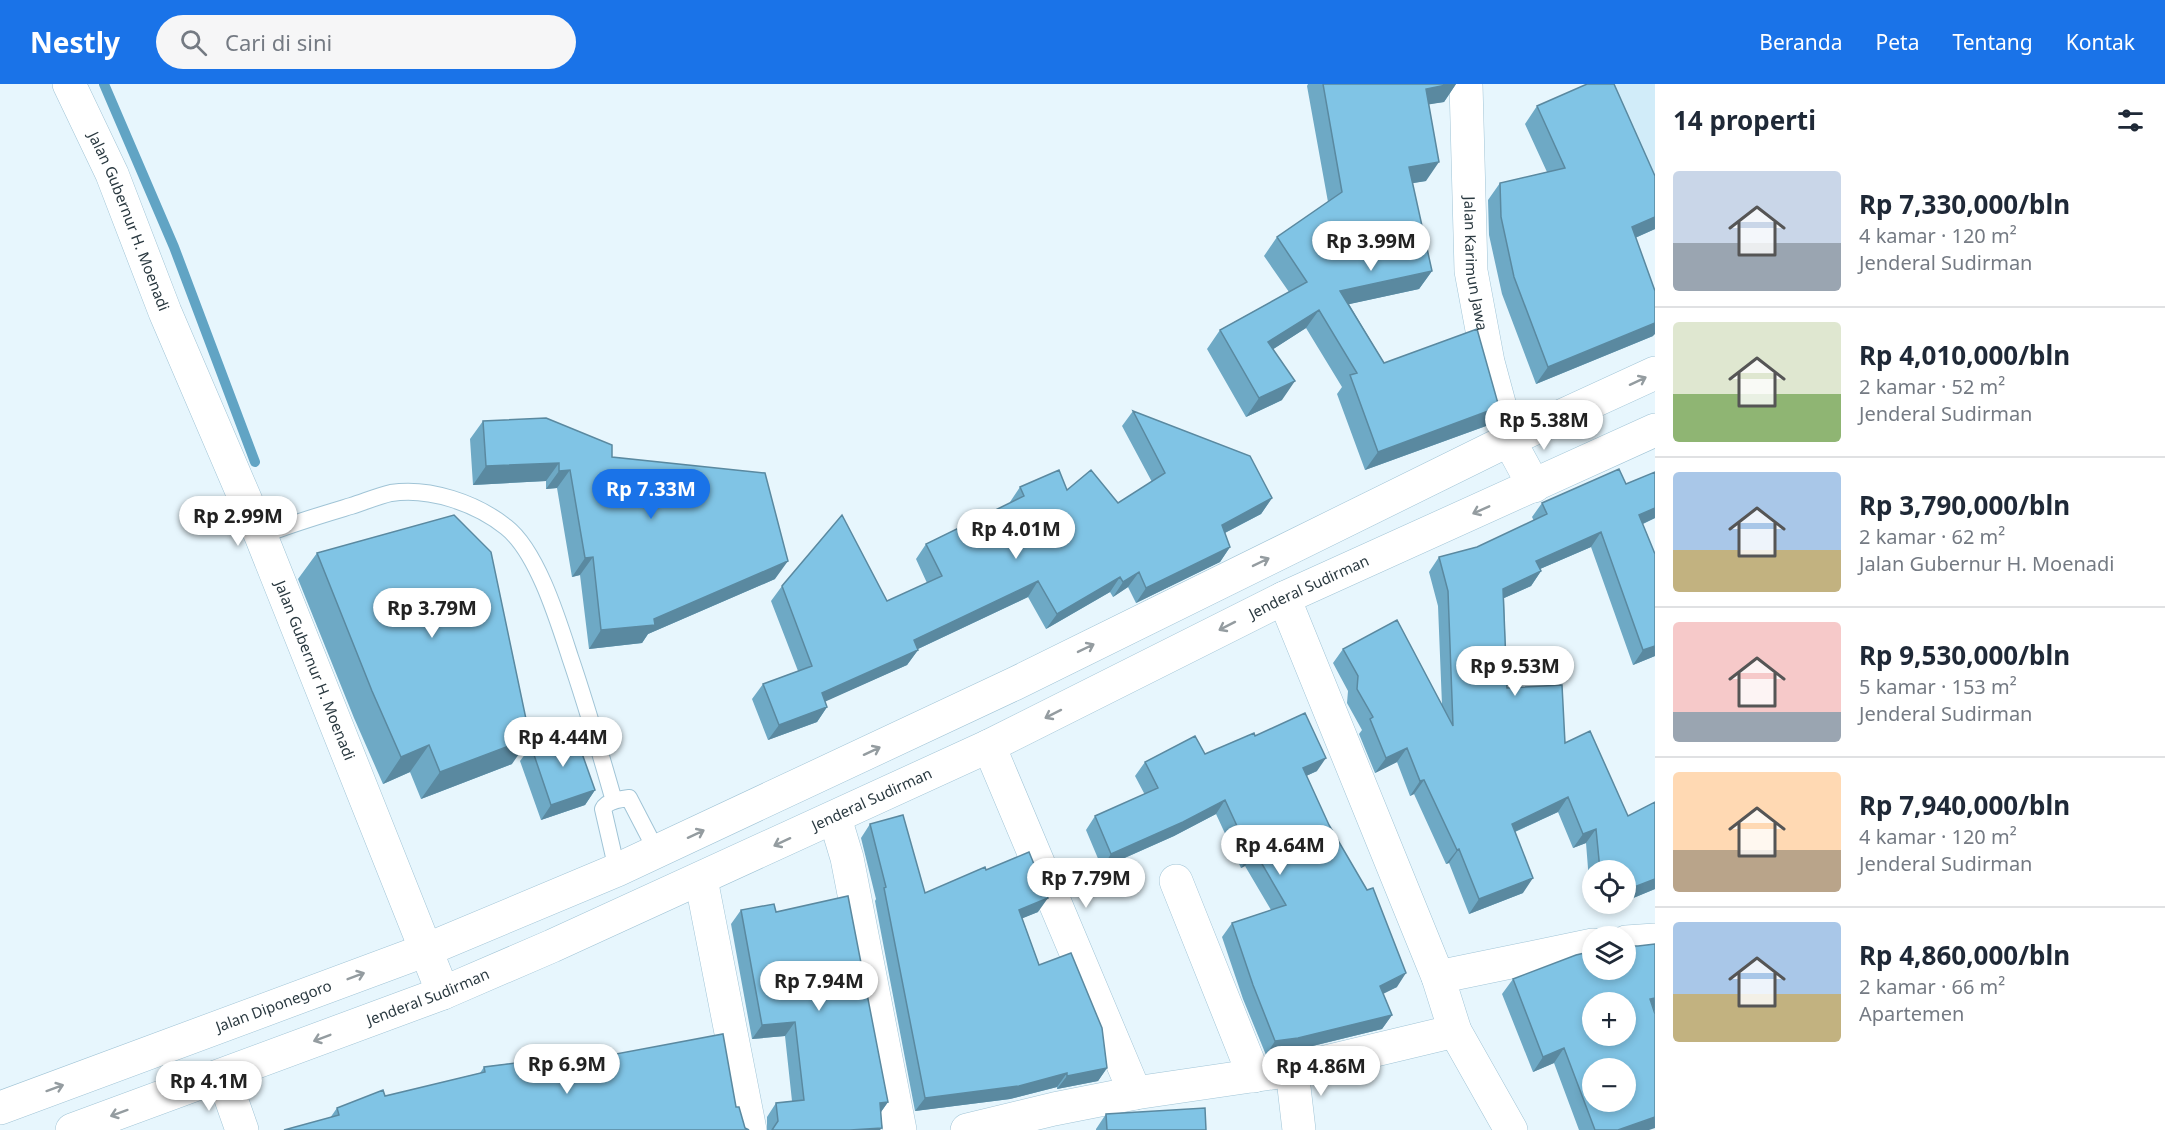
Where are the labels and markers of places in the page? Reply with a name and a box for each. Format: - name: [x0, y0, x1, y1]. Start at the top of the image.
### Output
- pin: Rp 3.99M: [1309, 221, 1433, 272]
- pin: Rp 5.38M: [1482, 400, 1606, 451]
- pin: Rp 7.33M: [589, 469, 713, 520]
- pin: Rp 2.99M: [176, 496, 300, 547]
- pin: Rp 4.01M: [954, 509, 1078, 560]
- pin: Rp 3.79M: [370, 588, 494, 639]
- pin: Rp 9.53M: [1453, 646, 1577, 697]
- pin: Rp 4.44M: [501, 717, 625, 768]
- pin: Rp 4.64M: [1218, 825, 1342, 876]
- pin: Rp 7.79M: [1024, 858, 1148, 909]
- pin: Rp 7.94M: [757, 961, 881, 1012]
- pin: Rp 6.9M: [512, 1044, 622, 1095]
- pin: Rp 4.86M: [1259, 1046, 1383, 1097]
- pin: Rp 4.1M: [154, 1061, 264, 1112]

